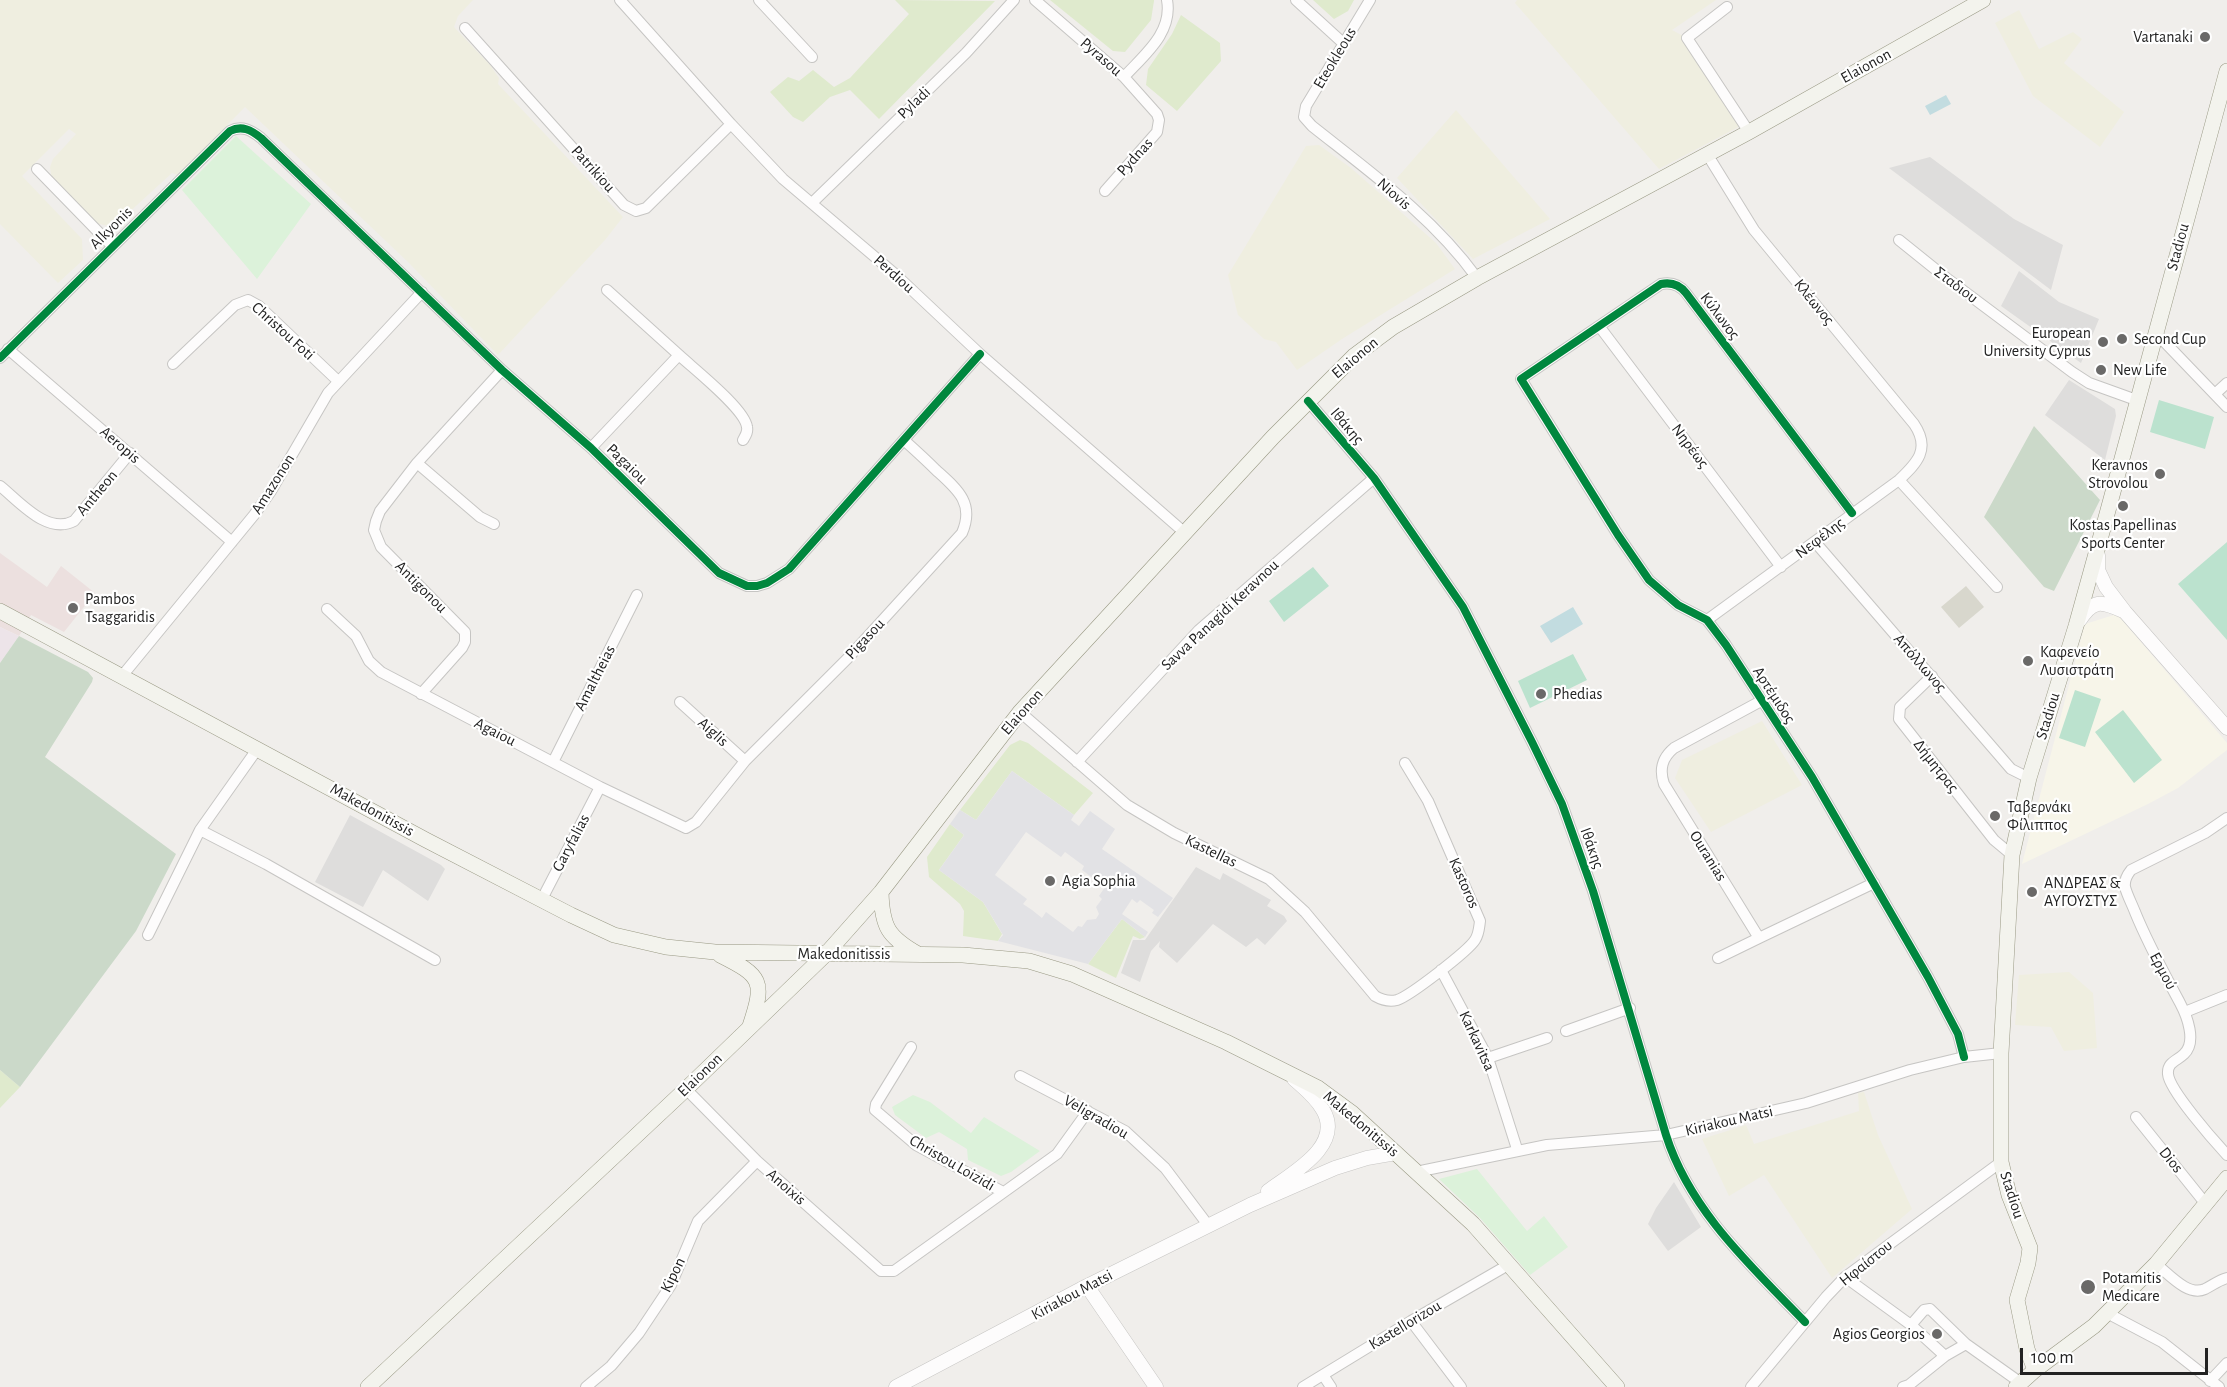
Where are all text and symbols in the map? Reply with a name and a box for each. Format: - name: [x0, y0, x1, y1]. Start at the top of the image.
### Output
- street label: Eteokleous: [1309, 24, 1361, 92]
- place label: Vartanaki: [2133, 27, 2193, 47]
- marker: Vartanaki: [2198, 30, 2212, 44]
- street label: Pyrasou: [1076, 34, 1126, 80]
- street label: Elaionon: [1837, 44, 1895, 88]
- street label: Pyladi: [893, 83, 935, 123]
- street label: Pydnas: [1113, 134, 1157, 180]
- street label: Patrikiou: [567, 142, 619, 196]
- street label: Niovis: [1373, 174, 1415, 214]
- street label: Alkyonis: [86, 203, 136, 253]
- street label: Stadiou: [2162, 221, 2194, 273]
- street label: Perdiou: [870, 251, 918, 297]
- street label: Σταδιου: [1930, 262, 1982, 308]
- street label: Κλέωνος: [1790, 275, 1838, 329]
- street label: Κύλωνος: [1696, 289, 1744, 343]
- street label: Christou Foti: [248, 298, 318, 364]
- place label: European University Cyprus: [1984, 323, 2091, 361]
- place label: Second Cup: [2134, 329, 2206, 349]
- marker: Second Cup: [2115, 332, 2129, 346]
- street label: Elaionon: [1328, 333, 1382, 383]
- marker: European University Cyprus: [2096, 335, 2110, 349]
- place label: New Life: [2113, 360, 2167, 380]
- marker: New Life: [2094, 363, 2108, 377]
- street label: Ιθάκης: [1326, 404, 1368, 448]
- street label: Νηρέως: [1667, 420, 1713, 472]
- street label: Aeropis: [96, 422, 144, 468]
- street label: Pagaiou: [602, 440, 652, 488]
- street label: Amazonon: [247, 450, 299, 518]
- place label: Keravnos Strovolou: [2088, 455, 2148, 493]
- street label: Antheon: [72, 466, 122, 520]
- marker: Keravnos Strovolou: [2153, 467, 2167, 481]
- marker: Kostas Papellinas Sports Center: [2116, 499, 2130, 513]
- street label: Νεφέλης: [1792, 513, 1848, 563]
- place label: Kostas Papellinas Sports Center: [2069, 515, 2177, 553]
- street label: Savva Panagidi Keravnou: [1157, 555, 1283, 675]
- street label: Antigonou: [391, 557, 451, 617]
- place label: Pambos Tsaggaridis: [85, 589, 155, 627]
- marker: Pambos Tsaggaridis: [66, 601, 80, 615]
- street label: Pigasou: [841, 614, 889, 664]
- street label: Απόλλωνος: [1889, 630, 1951, 696]
- street label: Amaltheias: [570, 642, 620, 714]
- place label: Καφενείο Λυσιστράτη: [2040, 642, 2114, 680]
- marker: Καφενείο Λυσιστράτη: [2021, 654, 2035, 668]
- street label: Αρτέμιδος: [1748, 663, 1800, 727]
- place label: Phedias: [1553, 684, 1602, 704]
- street label: Elaionon: [997, 685, 1047, 739]
- marker: Phedias: [1534, 687, 1548, 701]
- street label: Stadiou: [2032, 690, 2064, 742]
- street label: Agaiou: [471, 713, 519, 751]
- street label: Aiglis: [694, 713, 732, 751]
- street label: Δήμητρας: [1909, 735, 1963, 797]
- street label: Makedonitissis: [327, 779, 417, 841]
- place label: Ταβερνάκι Φίλιππος: [2007, 797, 2071, 835]
- marker: Ταβερνάκι Φίλιππος: [1988, 809, 2002, 823]
- street label: Garyfalias: [548, 811, 594, 875]
- street label: Ιθάκης: [1576, 825, 1608, 871]
- street label: Ouranias: [1685, 827, 1731, 885]
- street label: Kastellas: [1182, 830, 1240, 872]
- street label: Kastoros: [1444, 855, 1484, 911]
- place label: Agia Sophia: [1062, 871, 1136, 891]
- place label: ΑΝΔΡΕΑΣ & ΑΥΓΟΥΣΤΥΣ: [2044, 873, 2120, 911]
- marker: Agia Sophia: [1043, 874, 1057, 888]
- marker: ΑΝΔΡΕΑΣ & ΑΥΓΟΥΣΤΥΣ: [2025, 885, 2039, 899]
- street label: Makedonitissis: [798, 944, 890, 964]
- street label: Ερμού: [2145, 949, 2181, 993]
- street label: Karkavitsa: [1455, 1008, 1499, 1074]
- street label: Elaionon: [674, 1049, 726, 1101]
- street label: Makedonitissis: [1319, 1087, 1403, 1161]
- street label: Veligradiou: [1060, 1091, 1132, 1143]
- street label: Kiriakou Matsi: [1683, 1102, 1775, 1140]
- street label: Christou Loizidi: [906, 1131, 998, 1195]
- street label: Dios: [2155, 1143, 2187, 1177]
- street label: Anoixis: [762, 1165, 810, 1209]
- street label: Stadiou: [1995, 1169, 2029, 1221]
- street label: Ηφαίστου: [1836, 1236, 1896, 1290]
- street label: Kipon: [656, 1254, 690, 1296]
- street label: Kiriakou Matsi: [1028, 1266, 1116, 1324]
- place label: Potamitis Medicare: [2102, 1268, 2161, 1306]
- marker: Potamitis Medicare: [2079, 1278, 2097, 1296]
- street label: Kastellorizou: [1365, 1296, 1445, 1354]
- place label: Agios Georgios: [1833, 1324, 1925, 1344]
- marker: Agios Georgios: [1930, 1327, 1944, 1341]
- scale bar: [2023, 1336, 2210, 1374]
- text: 100 m: [2031, 1349, 2074, 1367]

